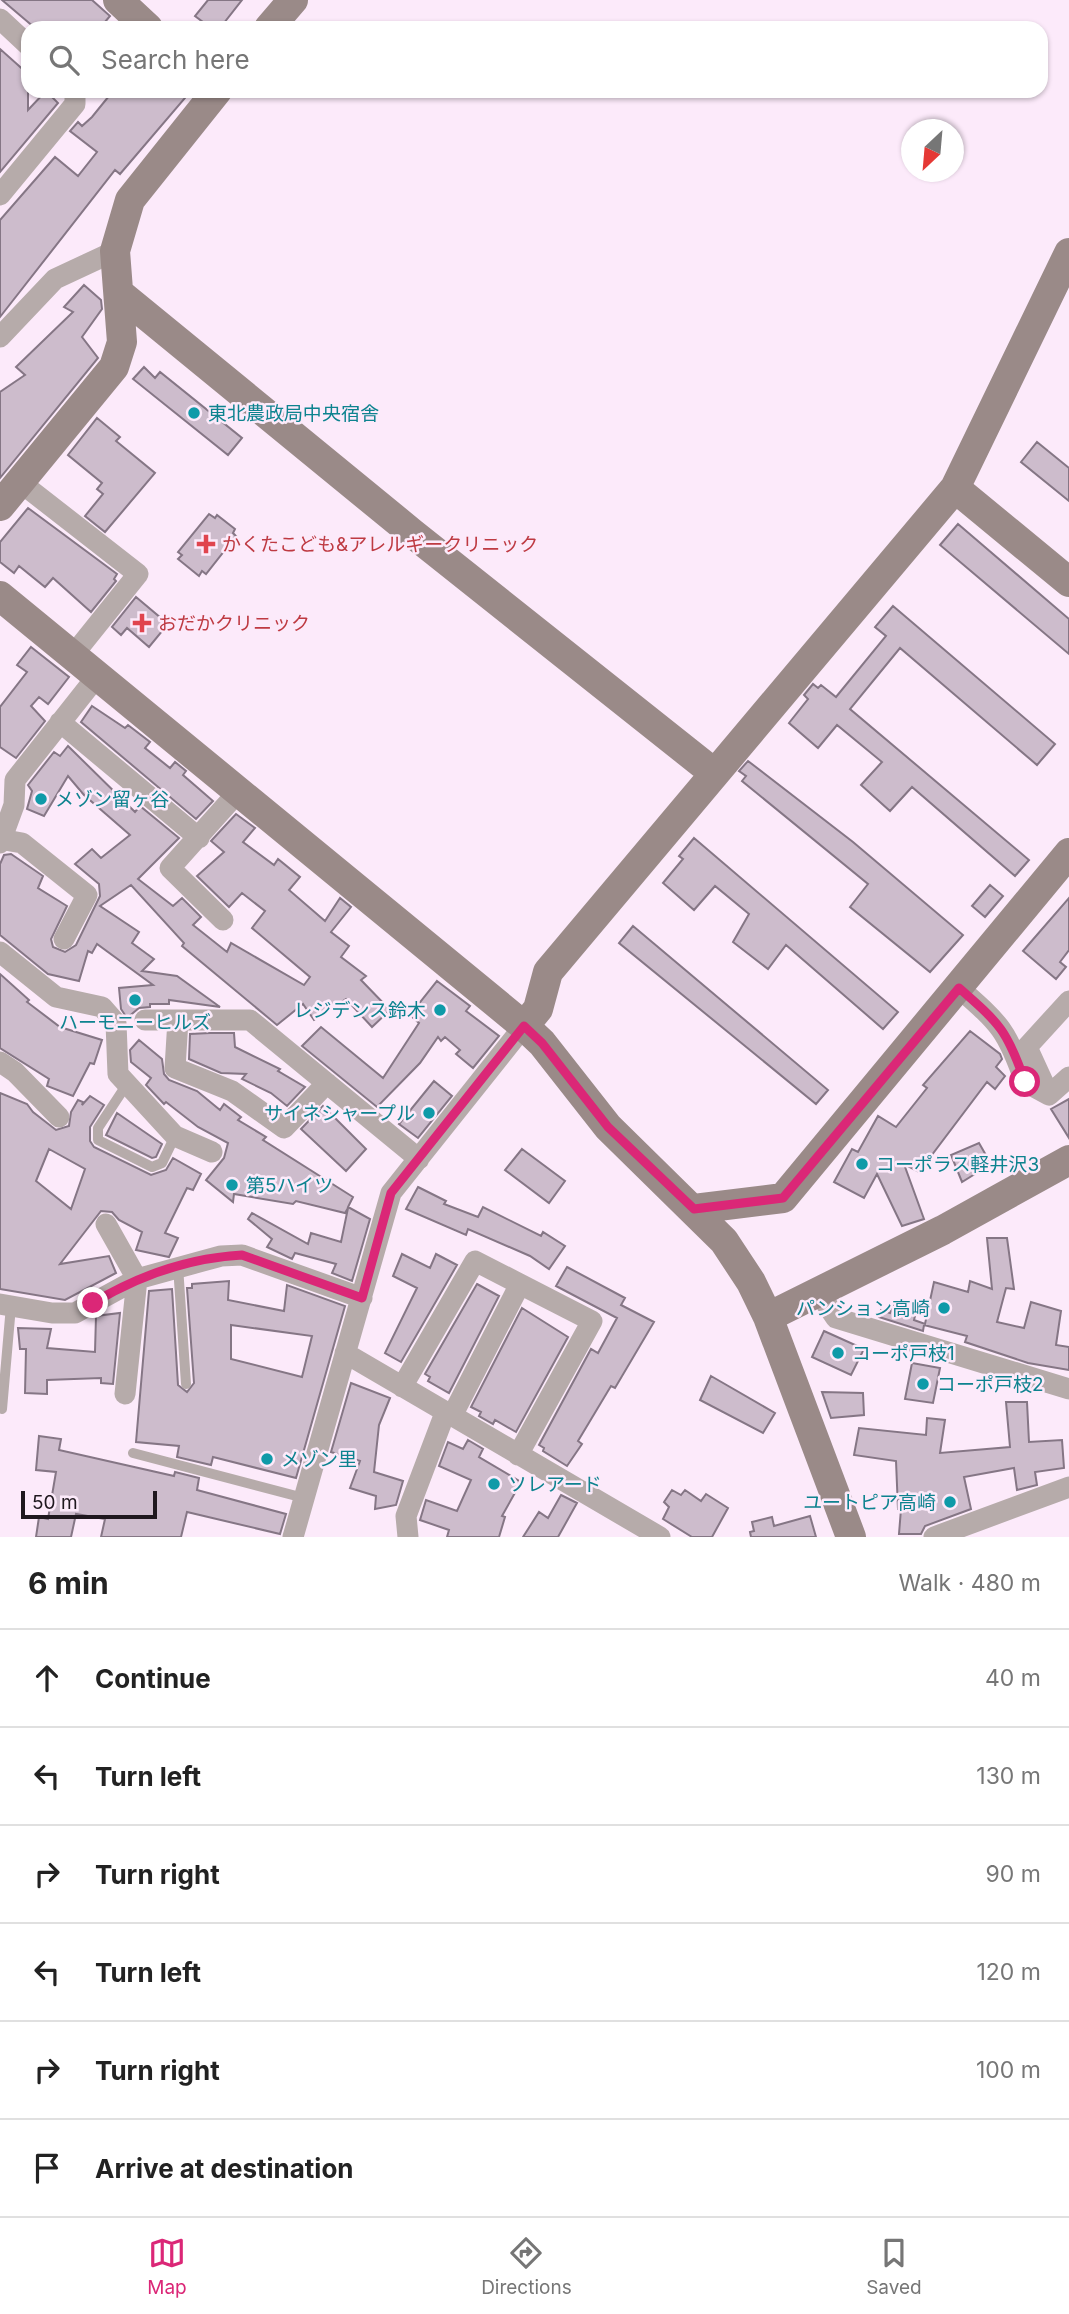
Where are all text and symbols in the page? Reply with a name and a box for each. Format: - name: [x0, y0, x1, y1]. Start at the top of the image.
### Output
- search box: [21, 21, 1048, 98]
- icon: search: [45, 41, 83, 79]
- text: Search here: [101, 44, 250, 75]
- north arrow: [901, 119, 964, 182]
- place label: 東北農政局中央宿舎: [208, 402, 379, 425]
- marker: 東北農政局中央宿舎: [186, 405, 202, 421]
- place label: かくたこども&アレルギークリニック: [222, 533, 538, 556]
- marker: かくたこども&アレルギークリニック: [196, 534, 216, 554]
- place label: おだかクリニック: [158, 612, 310, 635]
- marker: おだかクリニック: [132, 613, 152, 633]
- place label: メゾン留ヶ谷: [55, 788, 169, 811]
- marker: メゾン留ヶ谷: [33, 791, 49, 807]
- marker: ハーモニーヒルズ: [127, 992, 143, 1008]
- place label: レジデンス鈴木: [293, 999, 426, 1022]
- marker: レジデンス鈴木: [432, 1002, 448, 1018]
- place label: ハーモニーヒルズ: [59, 1011, 211, 1034]
- route start: [1009, 1066, 1040, 1097]
- place label: サイネシャープル: [264, 1102, 415, 1125]
- marker: サイネシャープル: [421, 1105, 437, 1121]
- place label: コーポラス軽井沢3: [876, 1153, 1039, 1176]
- marker: コーポラス軽井沢3: [854, 1156, 870, 1172]
- place label: 第5ハイツ: [246, 1174, 333, 1197]
- marker: 第5ハイツ: [224, 1177, 240, 1193]
- route end: [77, 1287, 108, 1318]
- place label: パンション高崎: [796, 1297, 930, 1320]
- marker: パンション高崎: [936, 1300, 952, 1316]
- place label: コーポ戸枝1: [852, 1342, 955, 1365]
- marker: コーポ戸枝1: [830, 1345, 846, 1361]
- place label: コーポ戸枝2: [937, 1373, 1044, 1396]
- marker: コーポ戸枝2: [915, 1376, 931, 1392]
- place label: メゾン里: [281, 1448, 357, 1471]
- marker: メゾン里: [259, 1451, 275, 1467]
- place label: ソレアード: [508, 1473, 602, 1496]
- marker: ソレアード: [486, 1476, 502, 1492]
- scale bar: [21, 1488, 158, 1520]
- text: 50 m: [32, 1491, 78, 1514]
- place label: ユートピア高崎: [803, 1491, 936, 1514]
- marker: ユートピア高崎: [942, 1494, 958, 1510]
- text: 6 min: [28, 1565, 109, 1601]
- text: Walk · 480 m: [899, 1569, 1041, 1597]
- icon: ahead: [28, 1659, 66, 1697]
- text: Continue: [95, 1663, 211, 1694]
- text: 40 m: [985, 1664, 1041, 1692]
- icon: left: [28, 1757, 66, 1795]
- text: Turn left: [95, 1761, 201, 1792]
- text: 130 m: [976, 1762, 1041, 1790]
- icon: right: [28, 1855, 66, 1893]
- text: Turn right: [95, 1859, 220, 1890]
- text: 90 m: [986, 1860, 1041, 1888]
- icon: left: [28, 1953, 66, 1991]
- text: Turn left: [95, 1957, 201, 1988]
- text: 120 m: [976, 1958, 1041, 1986]
- icon: right: [28, 2051, 66, 2089]
- text: Turn right: [95, 2055, 220, 2086]
- text: 100 m: [976, 2056, 1041, 2084]
- icon: arrive: [28, 2149, 66, 2187]
- text: Arrive at destination: [95, 2153, 354, 2184]
- tab: Map: [147, 2234, 187, 2299]
- tab: Directions: [481, 2234, 572, 2299]
- tab: Saved: [866, 2234, 922, 2299]

